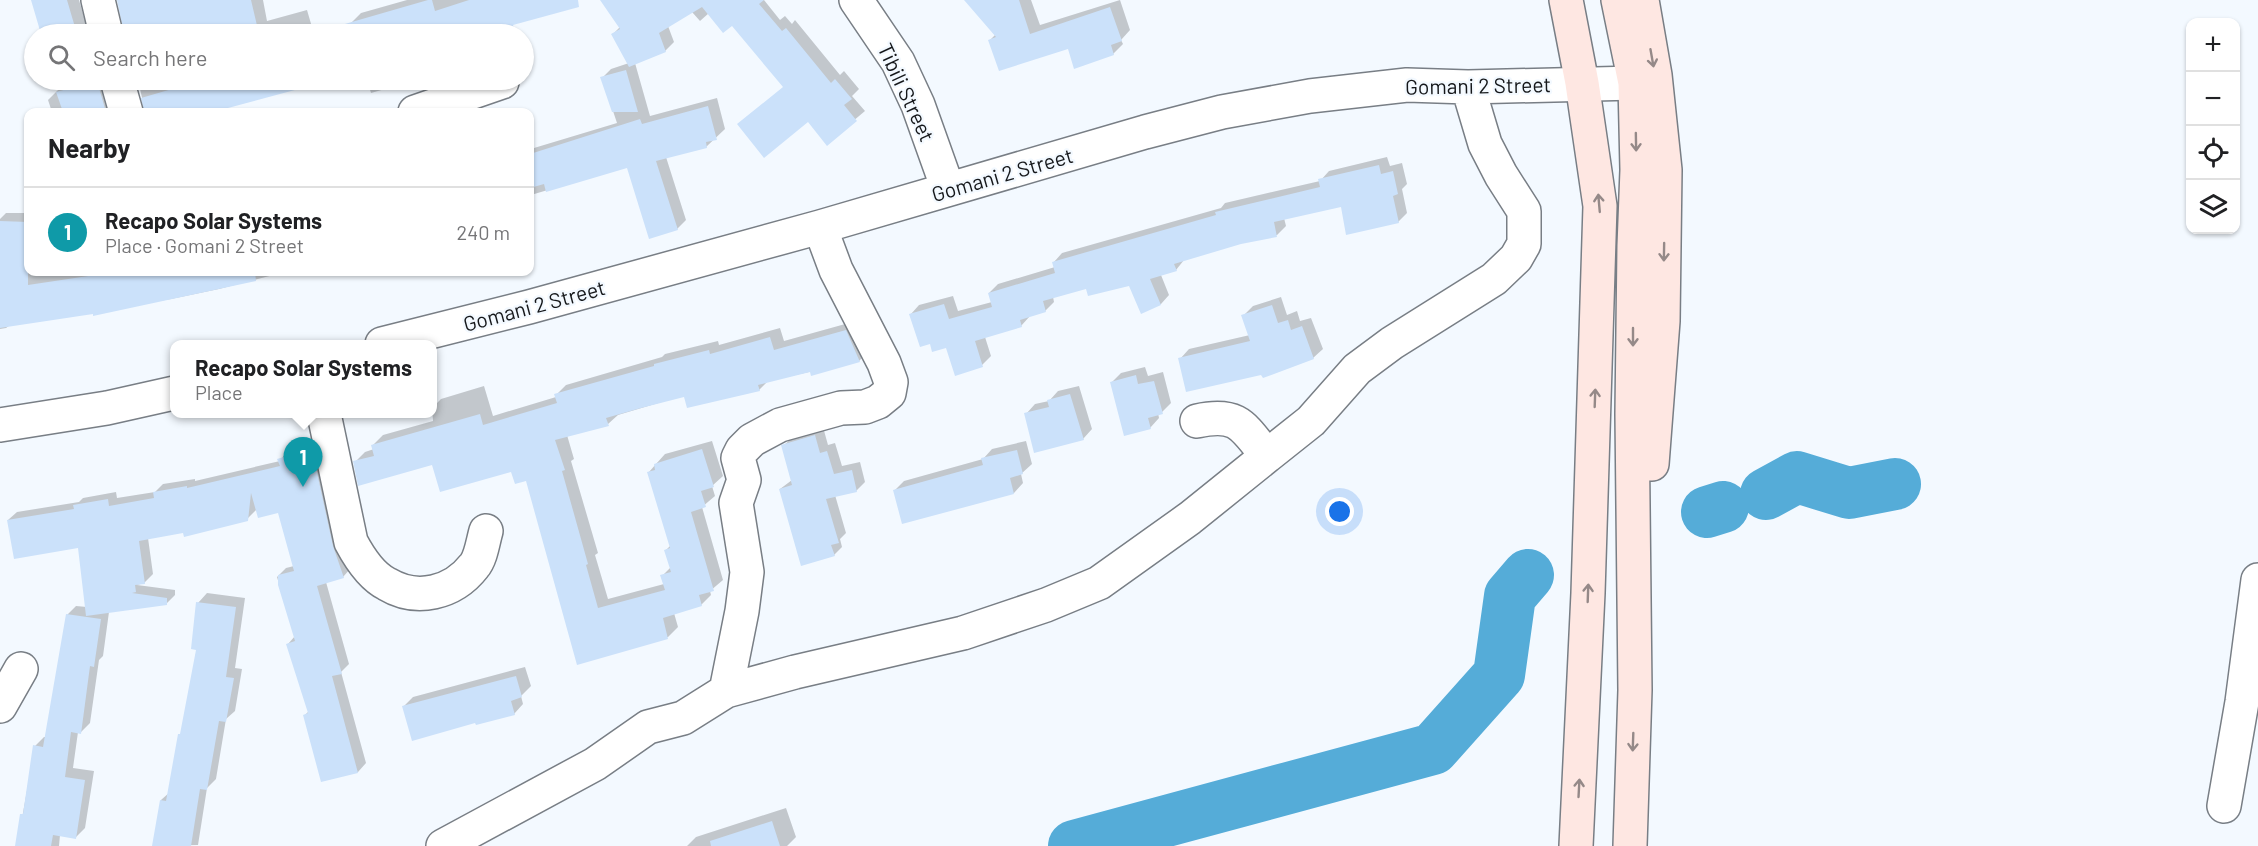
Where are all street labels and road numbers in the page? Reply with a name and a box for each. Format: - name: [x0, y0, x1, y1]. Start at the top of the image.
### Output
- street label: Tibili Street: [873, 39, 941, 145]
- street label: Gomani 2 Street: [1405, 71, 1551, 99]
- street label: Gomani 2 Street: [928, 142, 1076, 206]
- street label: Gomani 2 Street: [460, 274, 608, 336]

